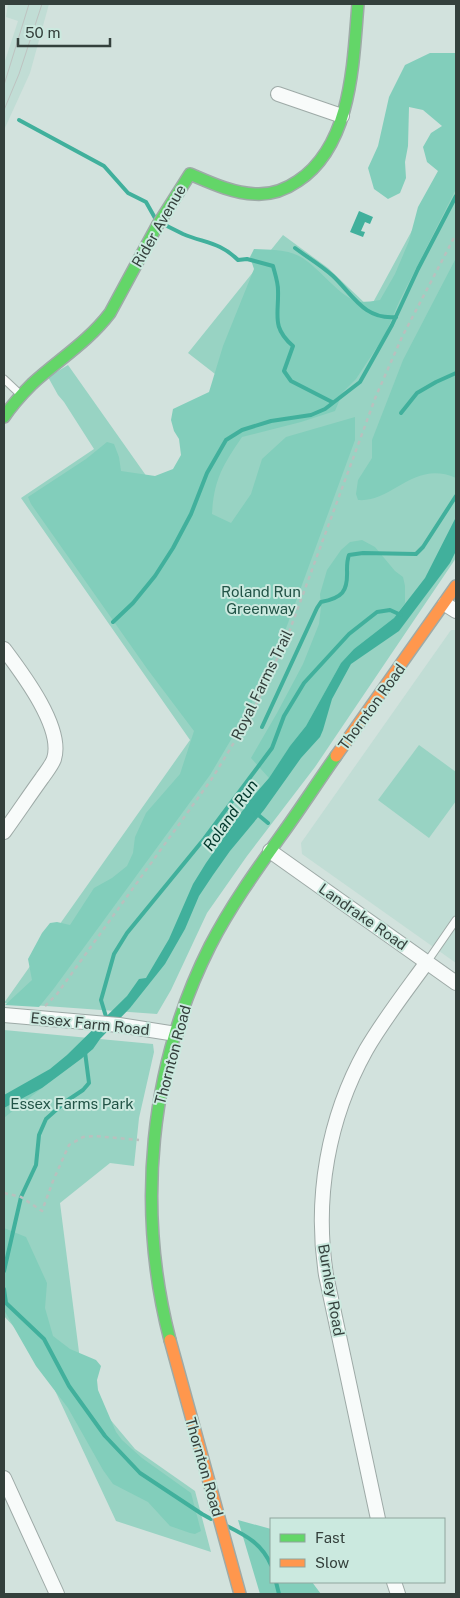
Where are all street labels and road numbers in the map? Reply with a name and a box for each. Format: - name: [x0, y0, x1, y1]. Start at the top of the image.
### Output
- street label: Rider Avenue: [128, 182, 189, 270]
- street label: Royal Farms Trail: [228, 627, 296, 743]
- street label: Thornton Road: [335, 660, 408, 753]
- street label: Landrake Road: [316, 880, 411, 953]
- street label: Thornton Road: [151, 1003, 194, 1106]
- street label: Essex Farm Road: [30, 1009, 150, 1038]
- street label: Burnley Road: [315, 1243, 348, 1337]
- street label: Thornton Road: [182, 1415, 227, 1518]

